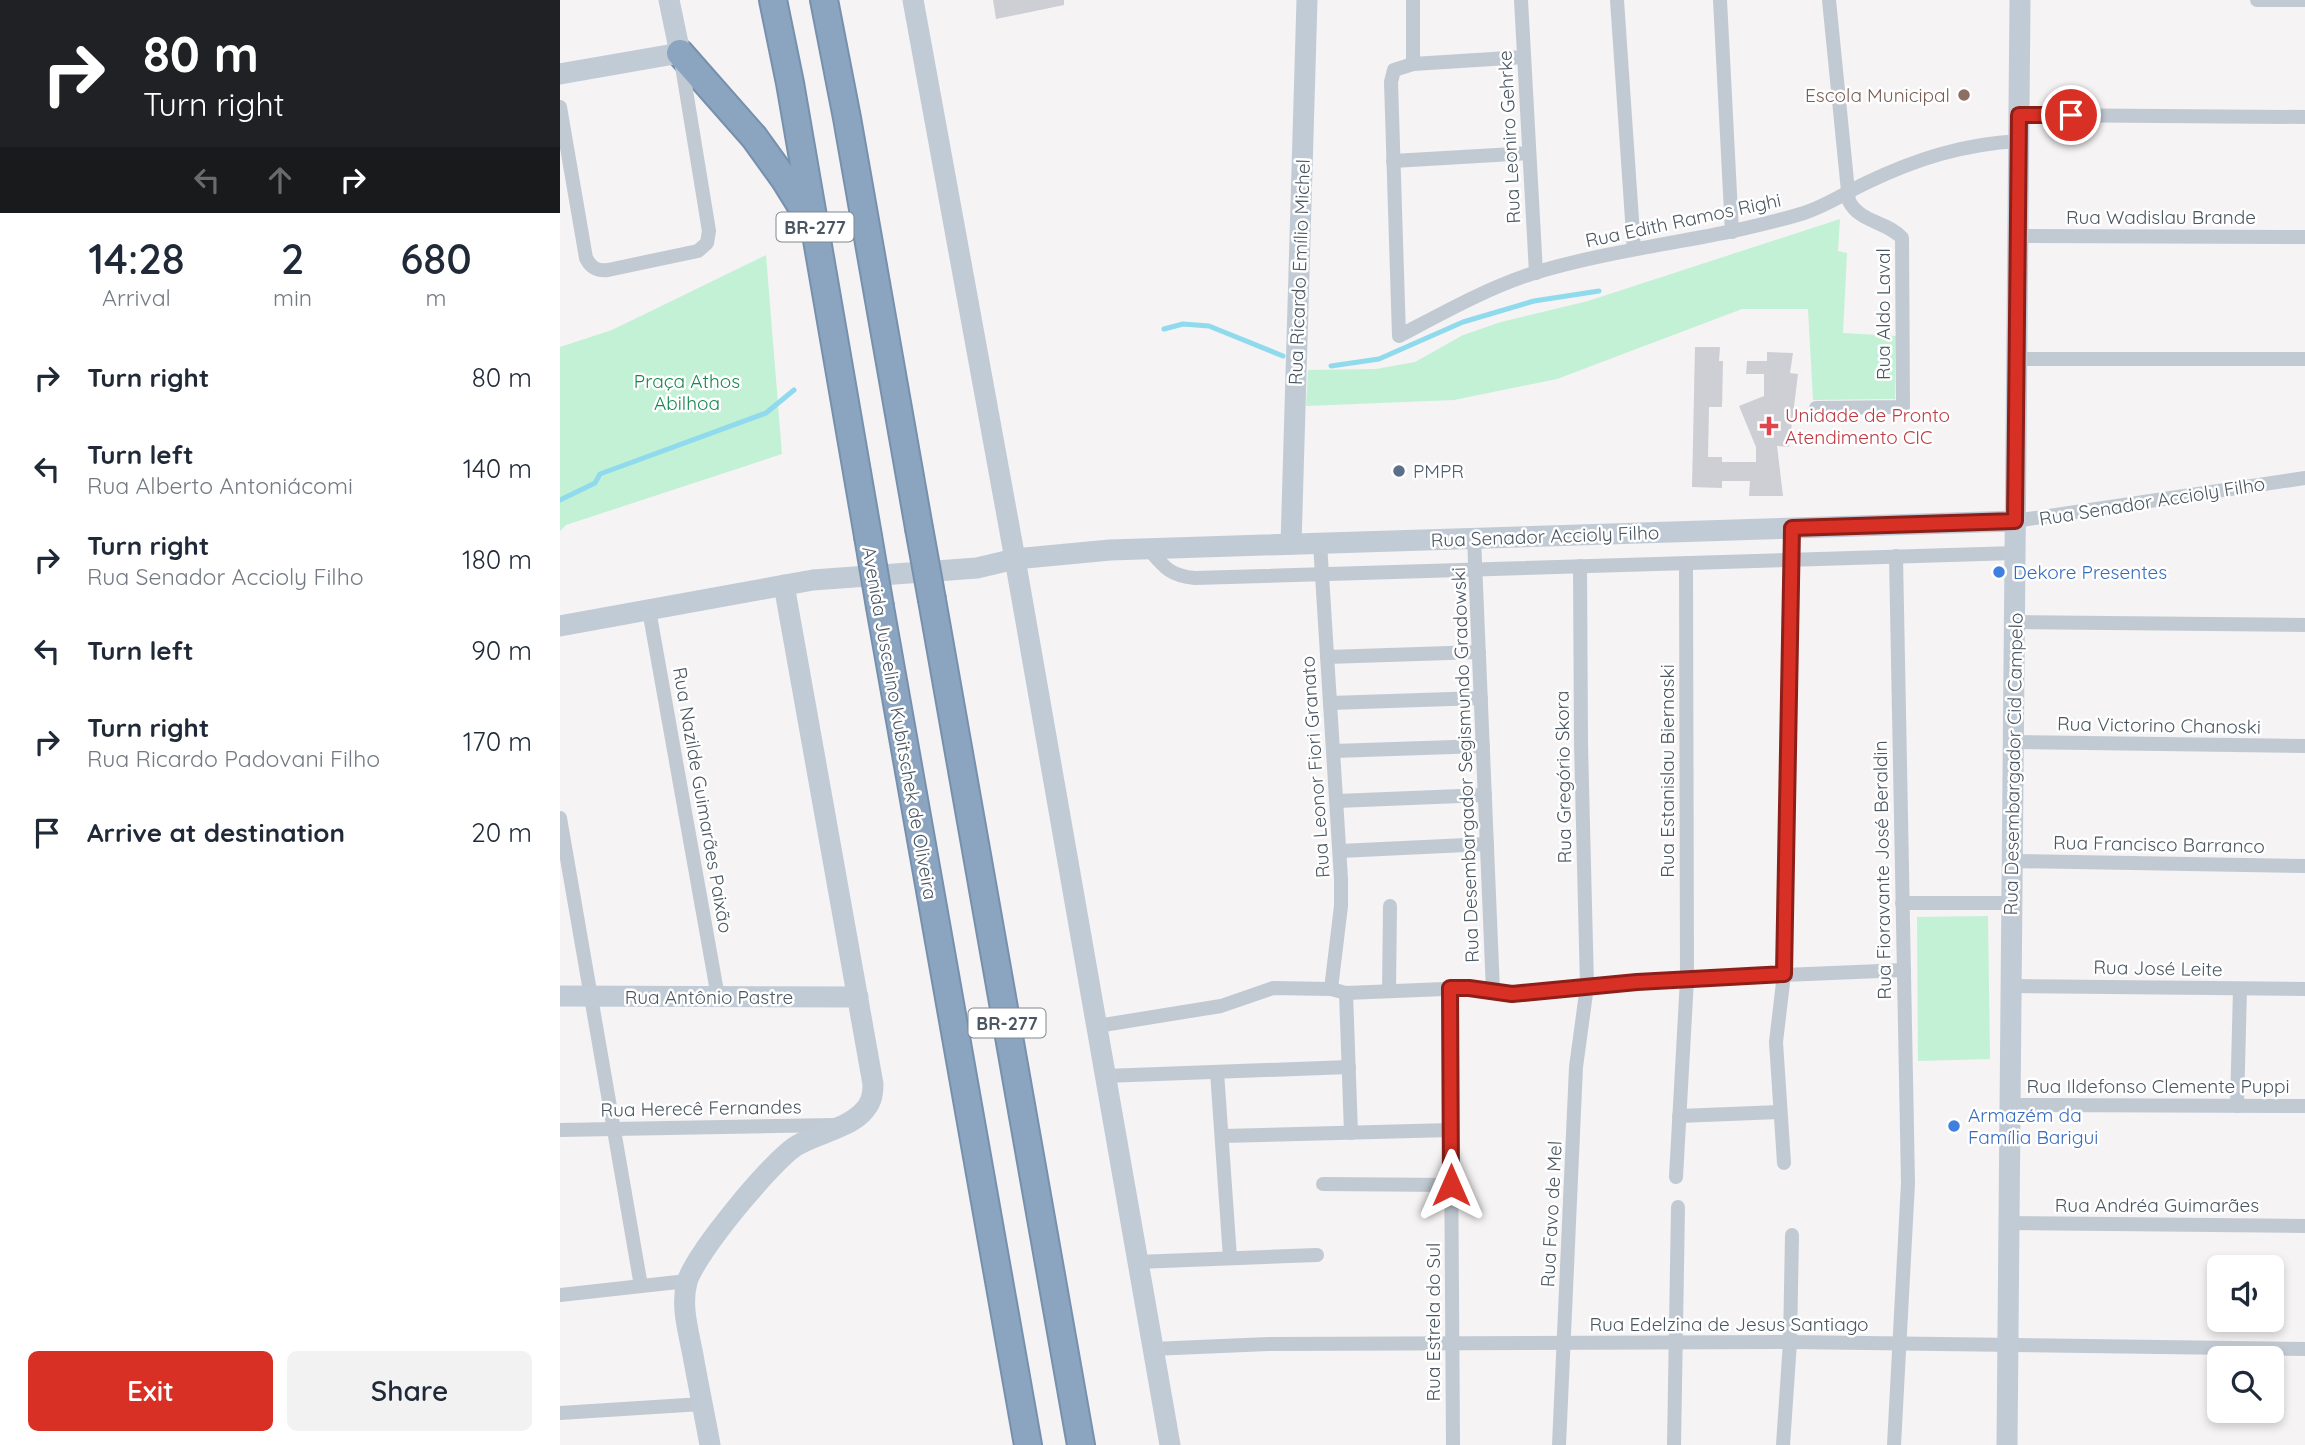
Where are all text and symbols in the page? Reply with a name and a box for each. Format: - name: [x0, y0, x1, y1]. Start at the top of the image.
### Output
- text: 80 m: [143, 23, 259, 84]
- icon: right: [28, 28, 119, 119]
- street label: Rua Leoniro Gehrke: [1492, 50, 1526, 224]
- place label: Escola Municipal: [1805, 83, 1950, 107]
- text: Turn right: [143, 84, 284, 124]
- pin: [2041, 85, 2101, 145]
- marker: Escola Municipal: [1956, 87, 1972, 103]
- icon: arrive: [2052, 96, 2090, 134]
- street label: Rua Ricardo Emílio Michel: [1283, 159, 1315, 385]
- icon: left: [188, 161, 226, 199]
- icon: ahead: [261, 161, 299, 199]
- icon: right: [334, 161, 372, 199]
- street label: Rua Edith Ramos Righi: [1583, 188, 1783, 252]
- street label: Rua Wadislau Brande: [2066, 205, 2256, 229]
- road number: BR-277: [776, 212, 854, 242]
- text: 14:28: [88, 232, 185, 285]
- text: 2: [281, 232, 304, 285]
- text: 680: [400, 232, 472, 285]
- street label: Rua Aldo Laval: [1871, 248, 1895, 380]
- text: Arrival: [102, 283, 171, 312]
- text: min: [273, 283, 312, 312]
- text: m: [426, 283, 447, 312]
- icon: right: [28, 359, 66, 397]
- text: Turn right: [87, 361, 209, 394]
- text: 80 m: [472, 361, 532, 394]
- park label: Praça Athos Abilhoa: [634, 369, 740, 415]
- place label: Unidade de Pronto Atendimento CIC: [1785, 403, 1950, 449]
- marker: Unidade de Pronto Atendimento CIC: [1759, 416, 1779, 436]
- text: Turn left: [87, 438, 194, 471]
- icon: left: [28, 450, 66, 488]
- text: 140 m: [463, 452, 532, 485]
- place label: PMPR: [1413, 459, 1464, 483]
- marker: PMPR: [1391, 463, 1407, 479]
- text: Rua Alberto Antoniácomi: [87, 471, 353, 500]
- street label: Rua Senador Accioly Filho: [2037, 471, 2267, 531]
- street label: Rua Senador Accioly Filho: [1430, 520, 1660, 552]
- text: Turn right: [87, 529, 209, 562]
- icon: right: [28, 541, 66, 579]
- text: 180 m: [462, 543, 532, 576]
- street label: Avenida Juscelino Kubitschek de Oliveira: [857, 545, 943, 901]
- place label: Dekore Presentes: [2013, 560, 2167, 584]
- text: Rua Senador Accioly Filho: [87, 562, 364, 591]
- marker: Dekore Presentes: [1991, 564, 2007, 580]
- street label: Rua Desembargador Segismundo Gradowski: [1446, 567, 1484, 963]
- street label: Rua Desembargador Cid Campelo: [1998, 612, 2028, 916]
- icon: left: [28, 632, 66, 670]
- text: Turn left: [87, 634, 194, 667]
- text: 90 m: [471, 634, 532, 667]
- street label: Rua Leonor Fiori Granato: [1295, 655, 1335, 879]
- street label: Rua Estanislau Biernaski: [1655, 664, 1679, 878]
- street label: Rua Nazilde Guimarães Paixão: [668, 665, 738, 935]
- street label: Rua Gregório Skora: [1549, 690, 1577, 864]
- text: Turn right: [87, 711, 209, 744]
- street label: Rua Victorino Chanoski: [2057, 711, 2261, 739]
- icon: right: [28, 723, 66, 761]
- text: 170 m: [463, 725, 532, 758]
- street label: Rua Fioravante José Beraldin: [1868, 740, 1896, 1000]
- text: Rua Ricardo Padovani Filho: [87, 744, 380, 773]
- icon: arrive: [28, 814, 66, 852]
- text: Arrive at destination: [87, 816, 345, 849]
- text: 20 m: [471, 816, 532, 849]
- street label: Rua Francisco Barranco: [2053, 830, 2265, 858]
- street label: Rua José Leite: [2093, 955, 2223, 981]
- street label: Rua Antônio Pastre: [625, 985, 793, 1009]
- road number: BR-277: [968, 1008, 1046, 1038]
- street label: Rua Ildefonso Clemente Puppi: [2026, 1074, 2290, 1098]
- street label: Rua Herecê Fernandes: [600, 1094, 802, 1122]
- place label: Armazém da Família Barigui: [1968, 1103, 2098, 1149]
- marker: Armazém da Família Barigui: [1946, 1118, 1962, 1134]
- street label: Rua Favo de Mel: [1535, 1140, 1567, 1288]
- position arrow: [1414, 1148, 1488, 1222]
- street label: Rua Andréa Guimarães: [2055, 1193, 2259, 1217]
- street label: Rua Estrela do Sul: [1421, 1243, 1445, 1401]
- map controls: [2207, 1255, 2284, 1423]
- button: sound: [2207, 1255, 2284, 1332]
- street label: Rua Edelzina de Jesus Santiago: [1589, 1312, 1869, 1336]
- button: search: [2207, 1346, 2284, 1423]
- button: Exit: [28, 1351, 273, 1431]
- button: Share: [287, 1351, 532, 1431]

